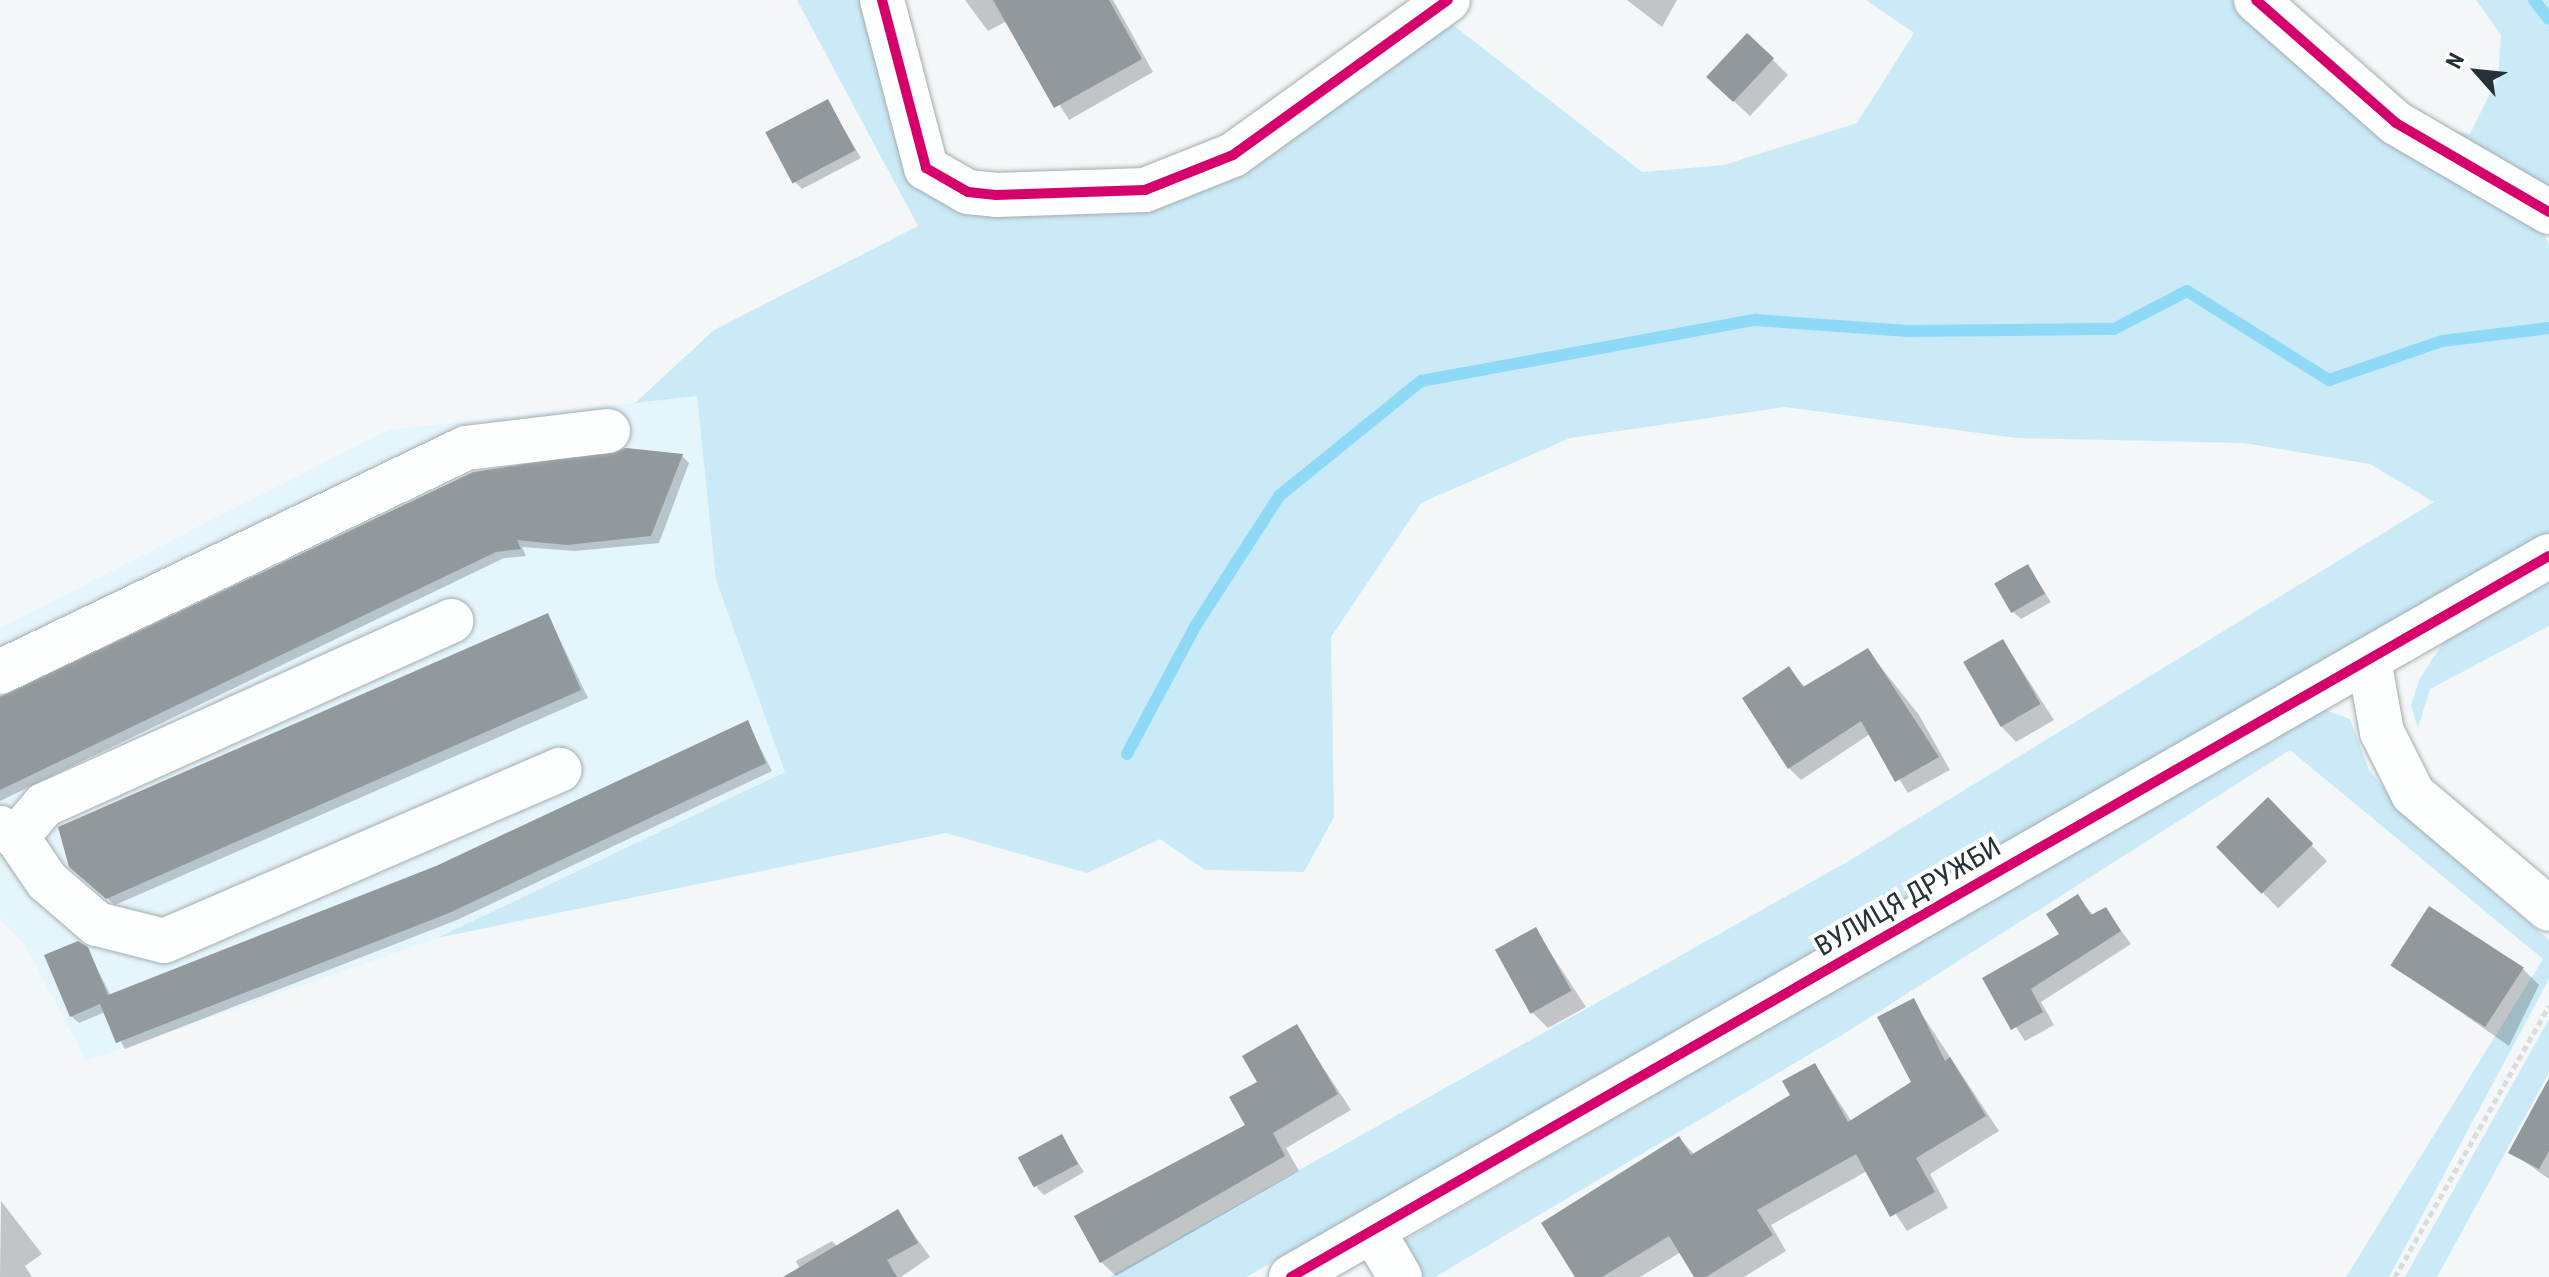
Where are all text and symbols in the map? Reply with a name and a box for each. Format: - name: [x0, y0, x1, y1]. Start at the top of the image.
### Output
- north arrow: [2437, 32, 2517, 112]
- text: N: [2441, 49, 2469, 73]
- street label: ВУЛИЦЯ ДРУЖБИ: [1809, 830, 2007, 964]

